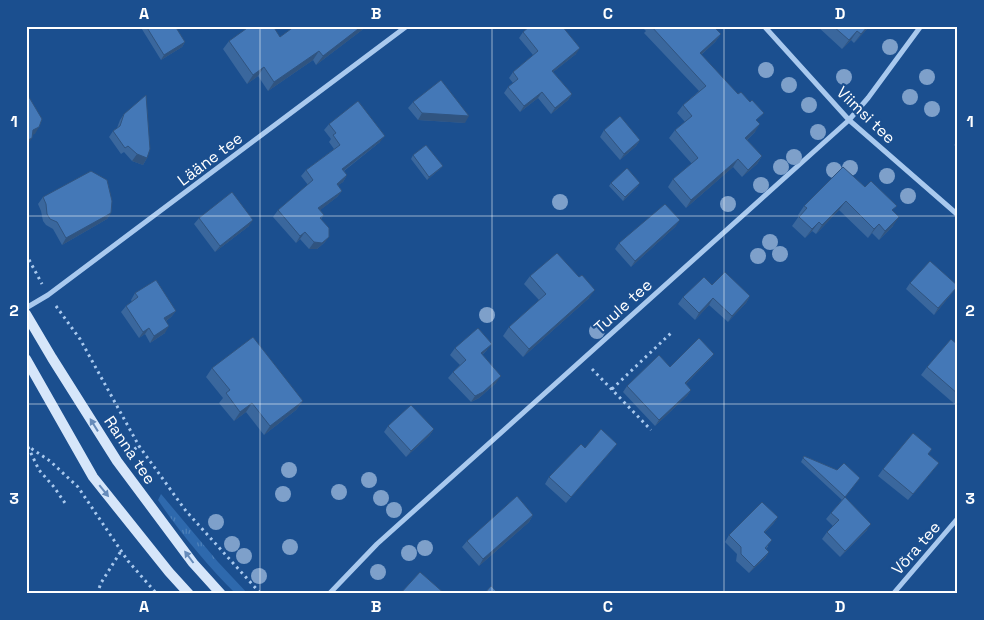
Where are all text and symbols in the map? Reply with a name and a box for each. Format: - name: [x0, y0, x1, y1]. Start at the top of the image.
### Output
- text: A: [139, 3, 149, 24]
- text: B: [371, 3, 381, 24]
- text: C: [603, 3, 613, 24]
- text: D: [835, 3, 845, 24]
- street label: Viimsi tee: [832, 82, 900, 148]
- text: 1: [10, 111, 18, 132]
- text: 1: [966, 111, 974, 132]
- street label: Lääne tee: [173, 128, 247, 190]
- street label: Tuule tee: [589, 274, 657, 338]
- text: 2: [9, 300, 19, 321]
- text: 2: [965, 300, 975, 321]
- street label: Ranna tee: [99, 412, 161, 488]
- one-way arrow: [90, 419, 99, 432]
- one-way arrow: [99, 485, 110, 498]
- text: 3: [9, 488, 19, 509]
- text: 3: [965, 488, 975, 509]
- street label: Võra tee: [887, 517, 945, 579]
- one-way arrow: [184, 550, 194, 564]
- text: A: [139, 596, 149, 617]
- text: B: [371, 596, 381, 617]
- text: C: [603, 596, 613, 617]
- text: D: [835, 596, 845, 617]

